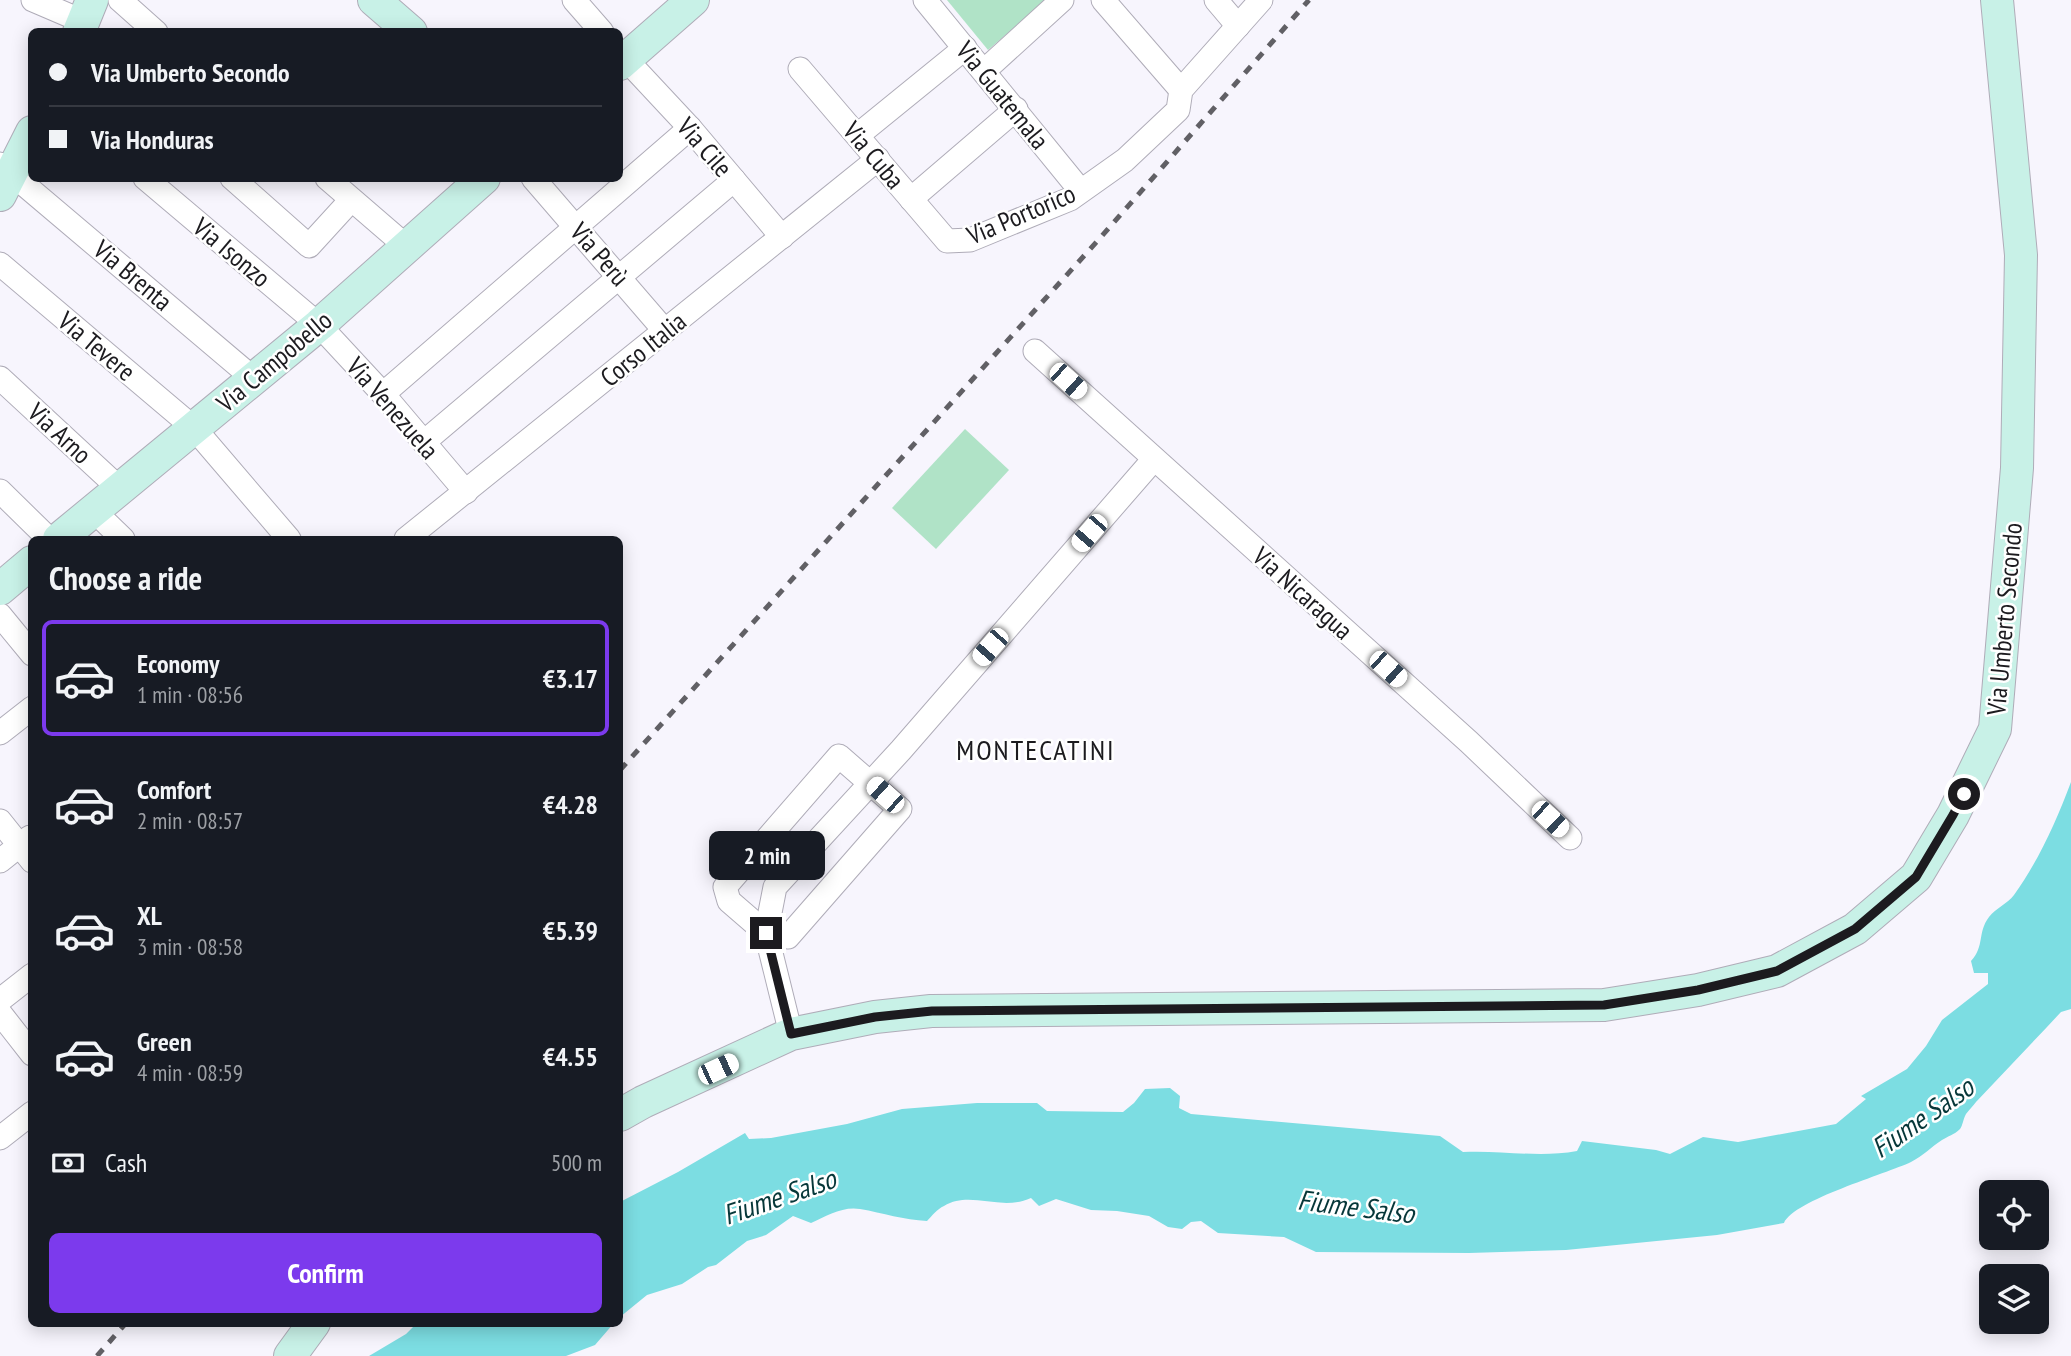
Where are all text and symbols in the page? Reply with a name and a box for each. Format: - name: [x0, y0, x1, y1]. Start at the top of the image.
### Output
- street label: Via Guatemala: [949, 34, 1057, 156]
- text: Via Umberto Secondo: [91, 56, 290, 89]
- street label: Via Cile: [670, 110, 740, 183]
- street label: Via Cuba: [836, 114, 912, 196]
- text: Via Honduras: [91, 123, 214, 156]
- street label: Via Portorico: [961, 176, 1080, 252]
- street label: Via Isonzo: [186, 209, 278, 294]
- street label: Via Perù: [563, 215, 637, 293]
- street label: Via Brenta: [86, 232, 179, 317]
- street label: Via Campobello: [209, 303, 338, 419]
- street label: Via Tevere: [51, 304, 142, 388]
- street label: Corso Italia: [593, 304, 693, 394]
- street label: Via Venezuela: [339, 350, 446, 466]
- car: [1046, 359, 1091, 403]
- street label: Via Arno: [21, 395, 99, 471]
- car: [1068, 510, 1111, 556]
- street label: Via Umberto Secondo: [1979, 521, 2029, 718]
- street label: Via Nicaragua: [1245, 539, 1360, 647]
- text: Choose a ride: [49, 557, 202, 599]
- car: [969, 624, 1012, 670]
- icon: car: [53, 647, 116, 710]
- text: Economy: [137, 647, 219, 680]
- car: [1366, 647, 1411, 691]
- text: €3.17: [543, 662, 598, 695]
- text: 1 min · 08:56: [137, 680, 243, 709]
- district label: MONTECATINI: [956, 731, 1116, 768]
- icon: car: [53, 773, 116, 836]
- text: Comfort: [137, 773, 211, 806]
- car: [863, 773, 908, 817]
- route start: [1948, 778, 1980, 810]
- text: €4.28: [543, 788, 598, 821]
- car: [1528, 797, 1573, 841]
- text: 2 min · 08:57: [137, 806, 243, 835]
- callout: 2 min: [708, 832, 824, 880]
- text: 2 min: [744, 841, 790, 870]
- icon: car: [53, 899, 116, 962]
- text: XL: [137, 899, 162, 932]
- text: €5.39: [543, 914, 598, 947]
- route end: [750, 917, 782, 949]
- text: 3 min · 08:58: [137, 932, 243, 961]
- icon: car: [53, 1025, 116, 1088]
- text: Green: [137, 1025, 192, 1058]
- text: €4.55: [543, 1040, 598, 1073]
- car: [695, 1051, 742, 1087]
- text: 4 min · 08:59: [137, 1058, 243, 1087]
- water label: Fiume Salso: [1864, 1067, 1982, 1166]
- icon: cash: [49, 1144, 87, 1182]
- text: Cash: [105, 1146, 147, 1179]
- text: 500 m: [551, 1148, 602, 1177]
- water label: Fiume Salso: [718, 1159, 842, 1233]
- map controls: [1979, 1180, 2049, 1334]
- button: locate: [1979, 1180, 2049, 1250]
- water label: Fiume Salso: [1296, 1181, 1418, 1232]
- button: Confirm: [49, 1233, 602, 1313]
- button: layers: [1979, 1264, 2049, 1334]

